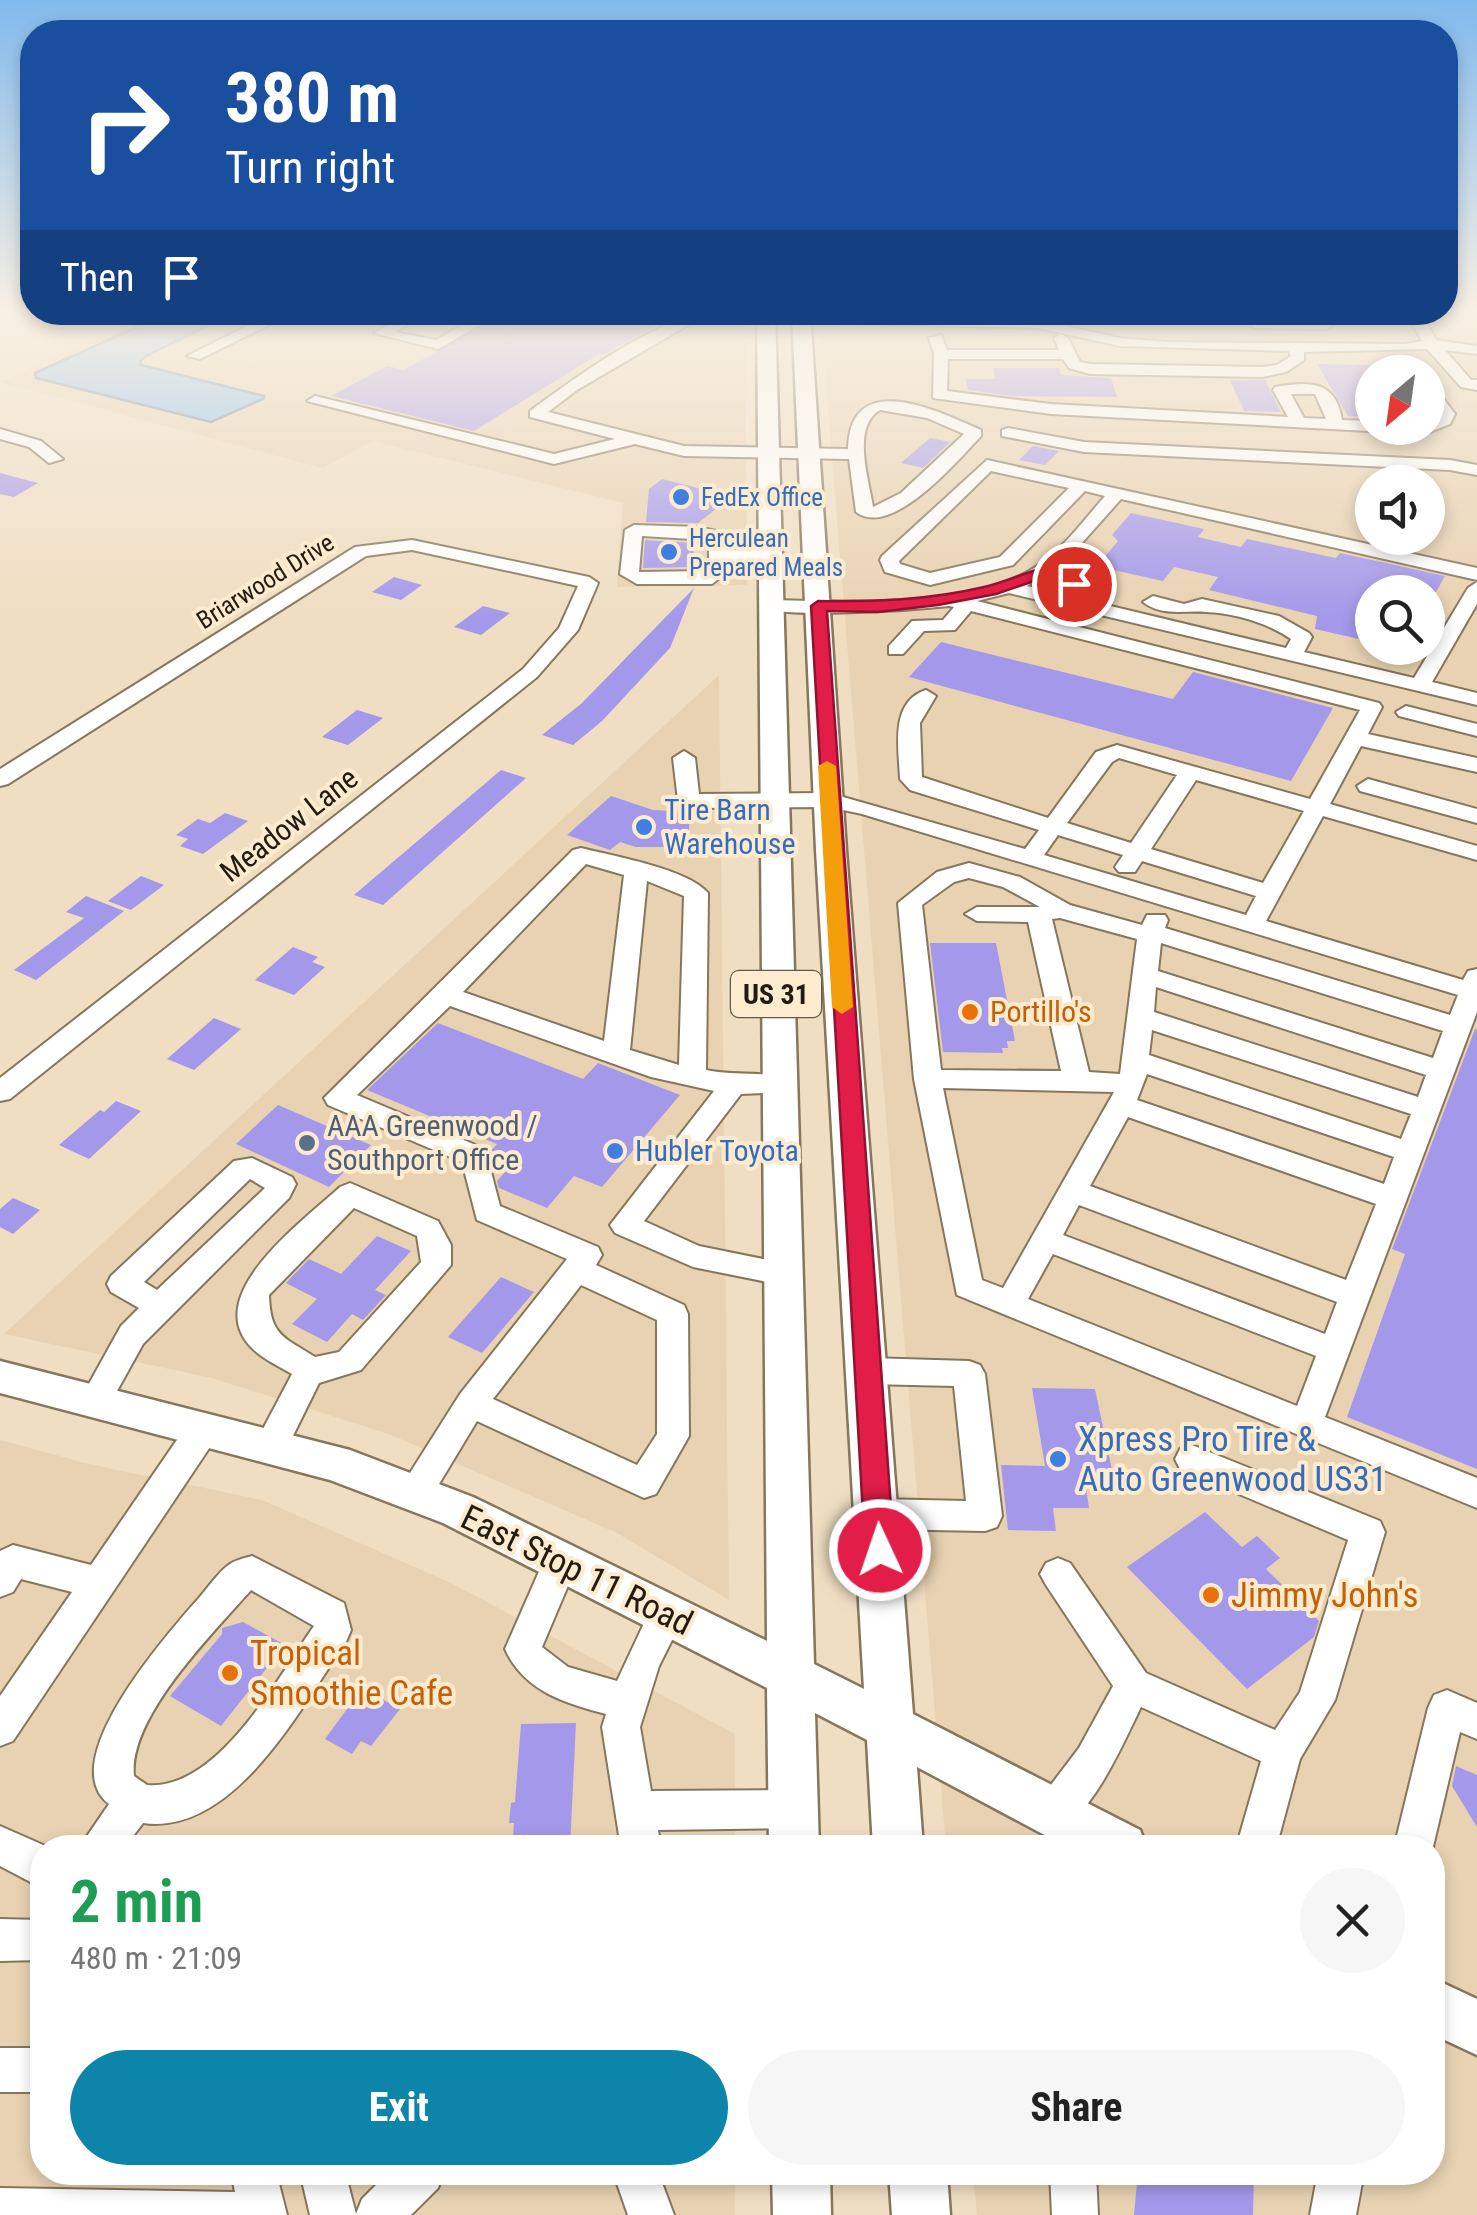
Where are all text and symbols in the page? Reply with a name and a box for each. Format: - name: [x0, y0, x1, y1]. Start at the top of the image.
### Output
- text: 380 m: [225, 57, 399, 139]
- icon: right: [60, 60, 190, 190]
- text: Turn right: [225, 141, 395, 194]
- icon: arrive: [154, 250, 209, 305]
- text: Then: [60, 256, 134, 300]
- north arrow: [1355, 355, 1445, 445]
- map controls: [1355, 355, 1445, 665]
- button: sound: [1355, 465, 1445, 555]
- place label: FedEx Office: [701, 483, 823, 512]
- marker: FedEx Office: [670, 486, 692, 508]
- place label: Herculean Prepared Meals: [689, 524, 843, 582]
- street label: Briarwood Drive: [191, 528, 339, 635]
- marker: Herculean Prepared Meals: [658, 541, 680, 563]
- pin: [1032, 542, 1117, 627]
- icon: arrive: [1047, 557, 1102, 612]
- button: search: [1355, 575, 1445, 665]
- street label: Meadow Lane: [213, 760, 364, 889]
- place label: Tire Barn Warehouse: [664, 792, 795, 861]
- marker: Tire Barn Warehouse: [633, 816, 655, 838]
- road number: US 31: [731, 971, 821, 1017]
- place label: Portillo's: [990, 994, 1092, 1029]
- marker: Portillo's: [959, 1001, 981, 1023]
- place label: AAA Greenwood / Southport Office: [327, 1108, 538, 1177]
- marker: AAA Greenwood / Southport Office: [296, 1132, 318, 1154]
- place label: Hubler Toyota: [635, 1133, 799, 1168]
- marker: Hubler Toyota: [604, 1140, 626, 1162]
- place label: Xpress Pro Tire & Auto Greenwood US31: [1078, 1419, 1387, 1500]
- marker: Xpress Pro Tire & Auto Greenwood US31: [1047, 1448, 1069, 1470]
- street label: East Stop 11 Road: [454, 1497, 699, 1644]
- position arrow: [828, 1498, 932, 1602]
- place label: Jimmy John's: [1231, 1575, 1419, 1616]
- marker: Jimmy John's: [1200, 1584, 1222, 1606]
- place label: Tropical Smoothie Cafe: [250, 1633, 453, 1714]
- marker: Tropical Smoothie Cafe: [219, 1662, 241, 1684]
- text: 2 min: [70, 1866, 203, 1937]
- button: close: [1300, 1868, 1405, 1973]
- text: 480 m · 21:09: [70, 1939, 242, 1977]
- button: Exit: [70, 2050, 728, 2165]
- button: Share: [748, 2050, 1405, 2165]

